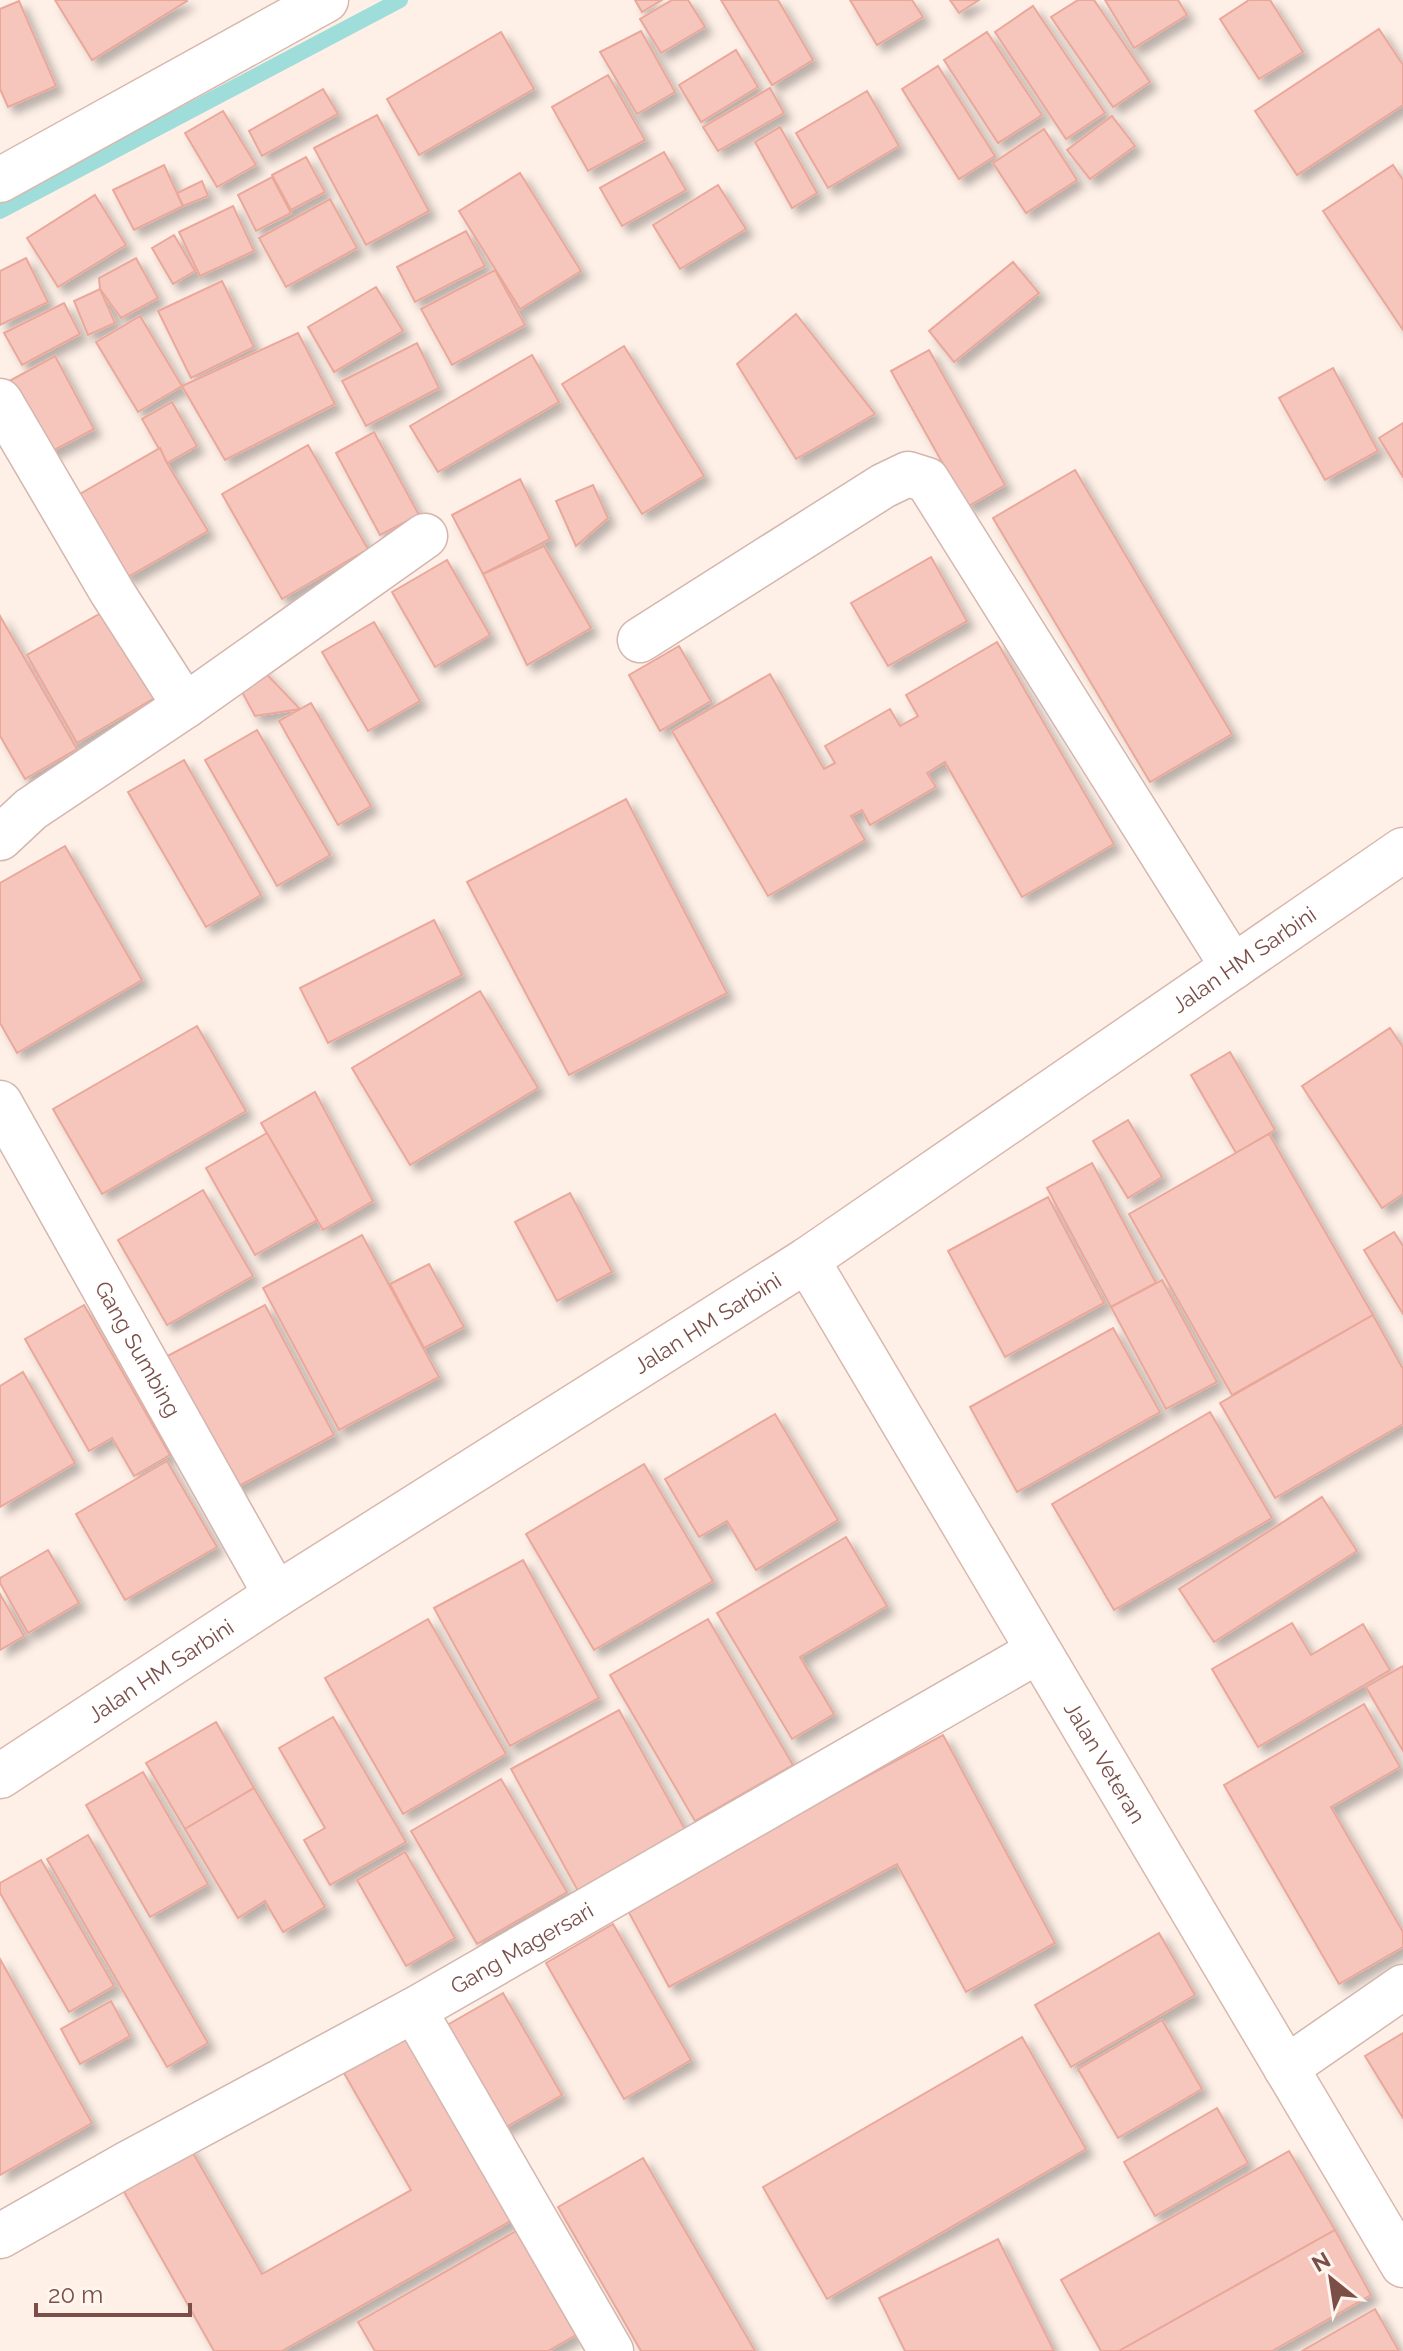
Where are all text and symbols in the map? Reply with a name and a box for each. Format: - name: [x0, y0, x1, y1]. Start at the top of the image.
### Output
- street label: Jalan HM Sarbini: [1167, 901, 1321, 1018]
- street label: Jalan HM Sarbini: [629, 1267, 786, 1379]
- street label: Gang Sumbing: [90, 1277, 186, 1421]
- street label: Jalan HM Sarbini: [83, 1613, 238, 1728]
- street label: Jalan Veteran: [1059, 1697, 1151, 1828]
- street label: Gang Magersari: [446, 1897, 598, 1999]
- north arrow: [1291, 2239, 1371, 2319]
- text: N: [1307, 2246, 1335, 2277]
- scale bar: [36, 2267, 190, 2317]
- text: 20 m: [48, 2280, 103, 2309]

